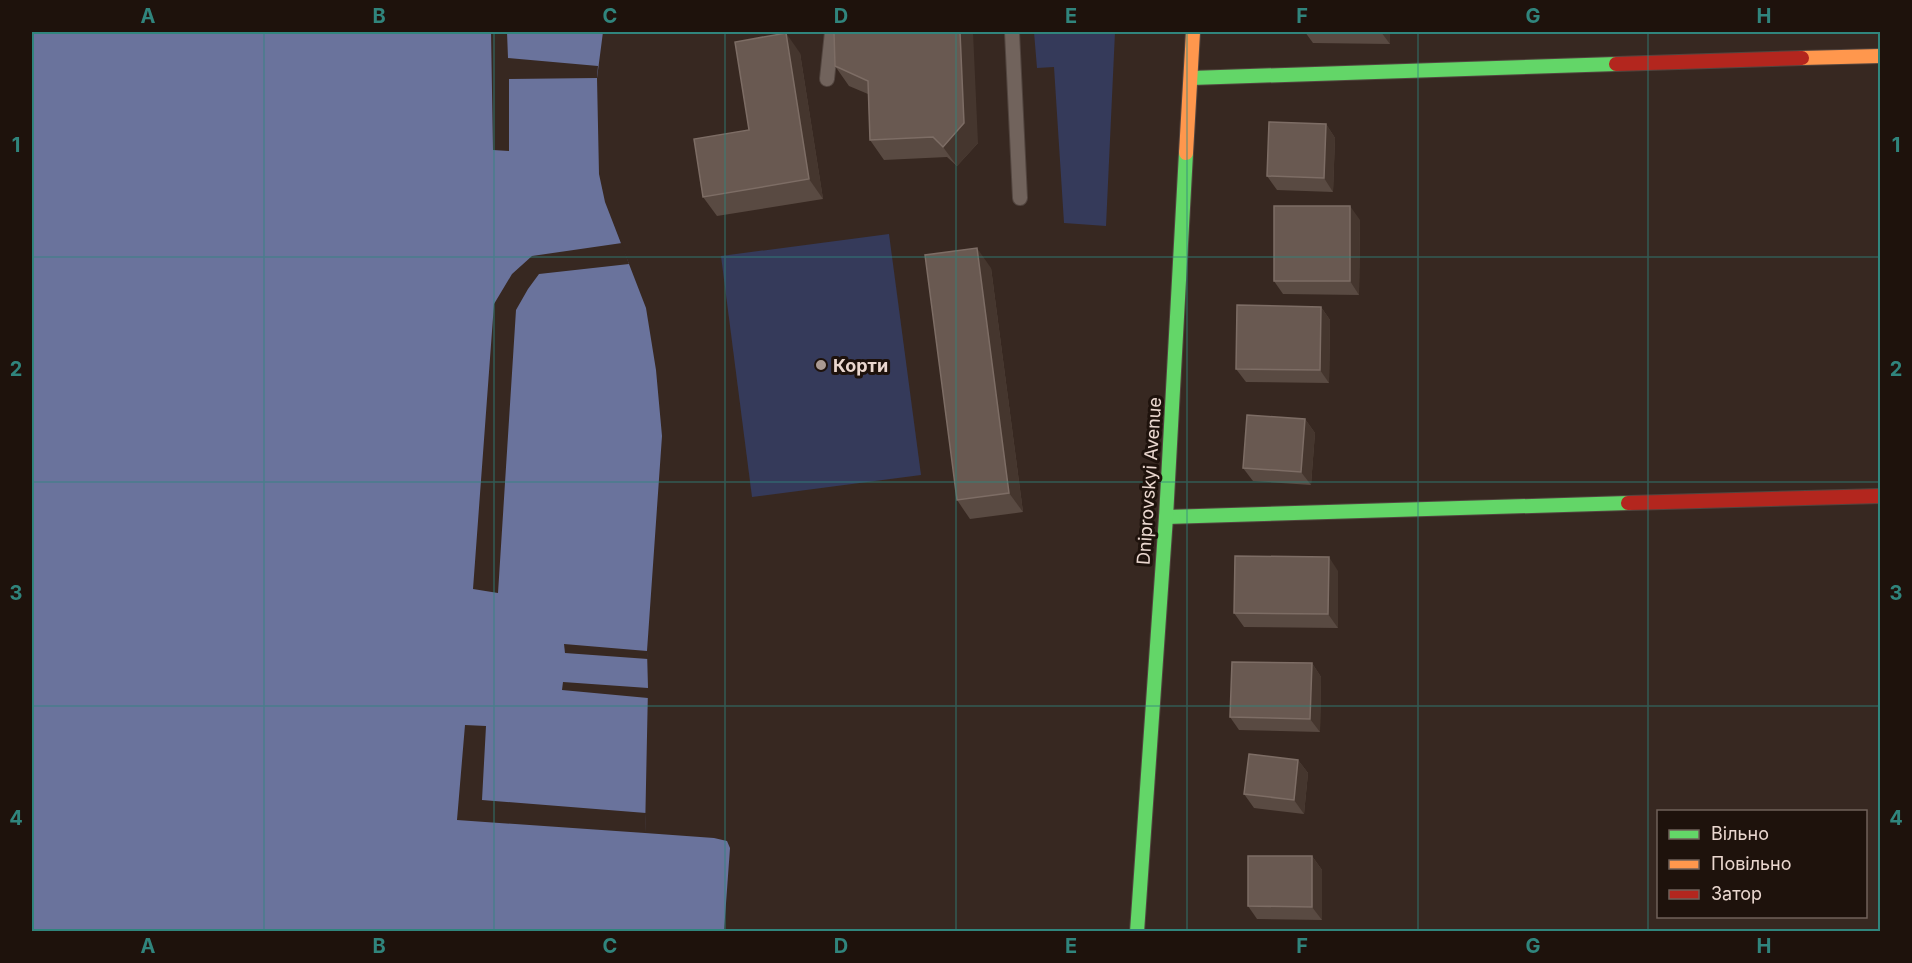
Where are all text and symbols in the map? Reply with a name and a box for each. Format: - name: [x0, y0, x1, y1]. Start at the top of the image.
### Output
- text: A: [141, 4, 156, 28]
- text: B: [372, 4, 386, 28]
- text: C: [603, 4, 617, 28]
- text: D: [834, 4, 848, 28]
- text: E: [1065, 4, 1077, 28]
- text: F: [1296, 4, 1308, 28]
- text: G: [1525, 4, 1541, 28]
- text: H: [1757, 4, 1771, 28]
- text: 1: [12, 133, 20, 157]
- text: 1: [1892, 133, 1900, 157]
- place label: Корти: [833, 355, 888, 376]
- text: 2: [10, 357, 22, 381]
- text: 2: [1890, 357, 1902, 381]
- marker: Корти: [814, 358, 828, 372]
- street label: Dniprovskyi Avenue: [1133, 396, 1165, 566]
- text: 3: [10, 581, 22, 605]
- text: 3: [1890, 581, 1902, 605]
- text: 4: [9, 806, 23, 830]
- text: 4: [1889, 806, 1903, 830]
- legend: [1657, 810, 1867, 918]
- text: Вільно: [1711, 823, 1769, 844]
- text: Повільно: [1711, 853, 1792, 874]
- text: Затор: [1711, 883, 1762, 904]
- text: A: [141, 934, 156, 958]
- text: B: [372, 934, 386, 958]
- text: C: [603, 934, 617, 958]
- text: D: [834, 934, 848, 958]
- text: E: [1065, 934, 1077, 958]
- text: F: [1296, 934, 1308, 958]
- text: G: [1525, 934, 1541, 958]
- text: H: [1757, 934, 1771, 958]

